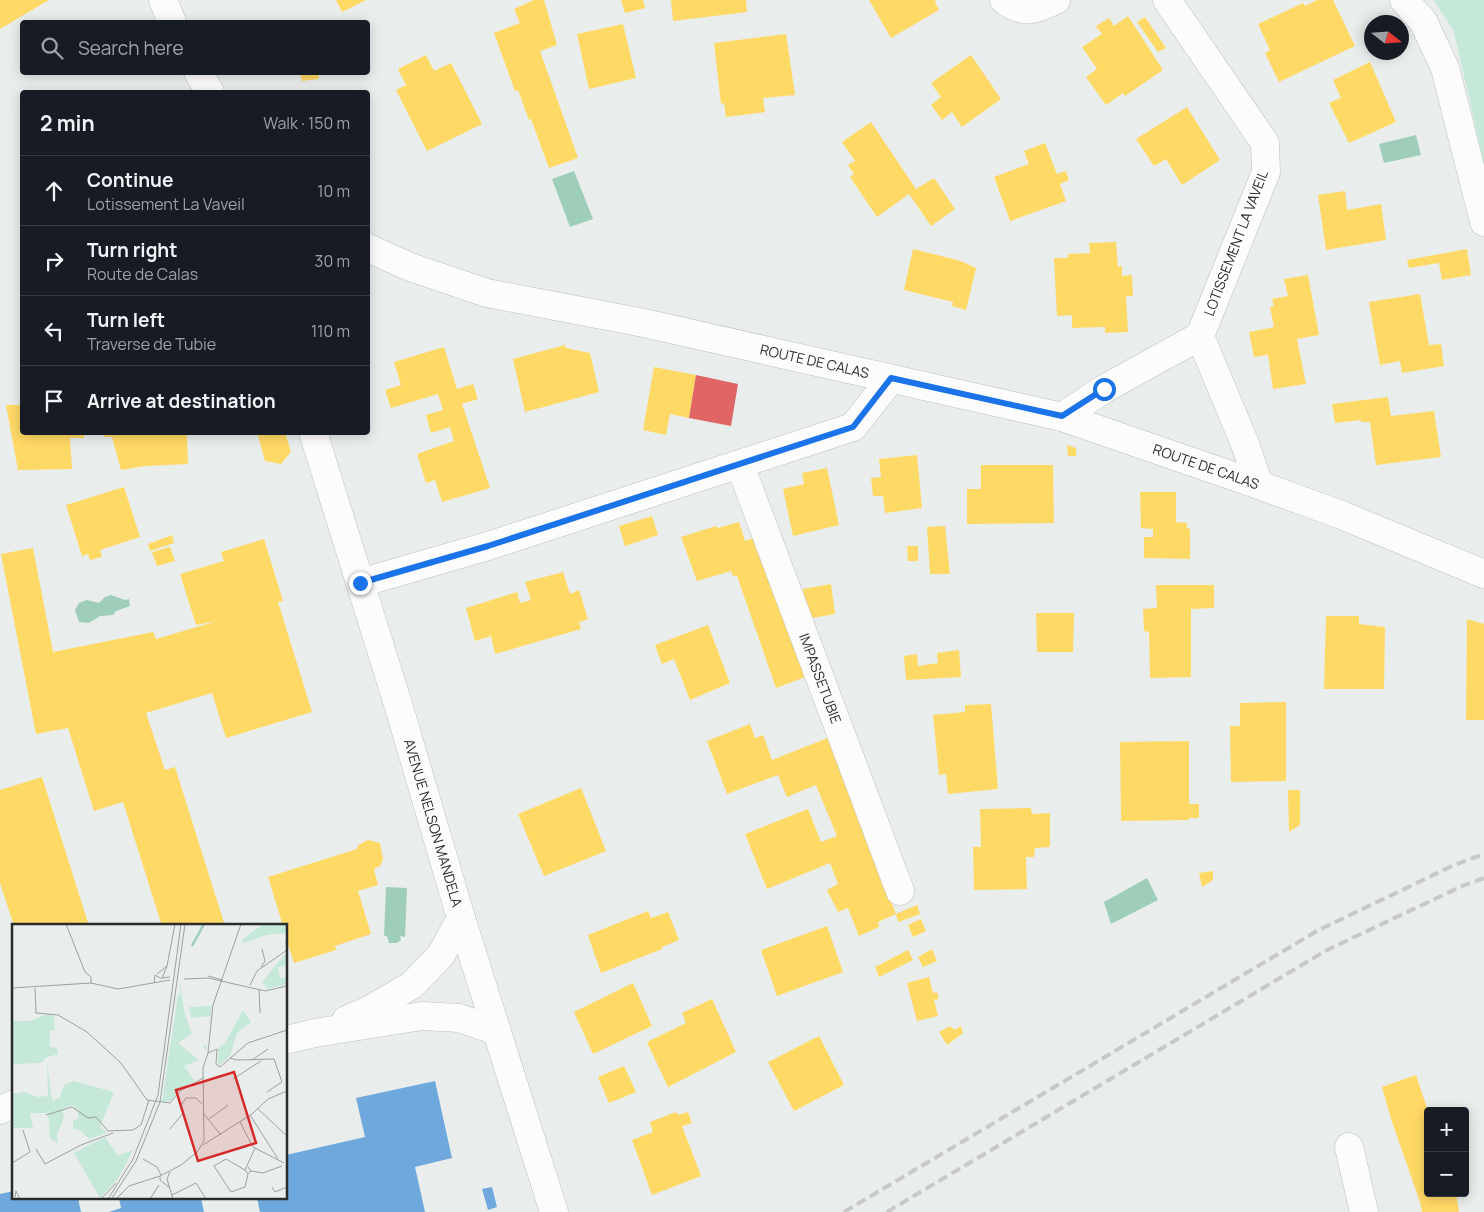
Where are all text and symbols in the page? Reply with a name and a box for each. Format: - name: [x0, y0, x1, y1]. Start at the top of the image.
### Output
- north arrow: [1364, 15, 1409, 60]
- search box: [20, 20, 370, 75]
- icon: search: [38, 34, 66, 62]
- text: Search here: [78, 35, 184, 61]
- text: 2 min: [40, 109, 95, 137]
- text: Walk · 150 m: [263, 112, 350, 134]
- text: Continue: [87, 167, 173, 193]
- street label: LOTISSEMENT LA VAVEIL: [1199, 167, 1272, 319]
- icon: ahead: [40, 177, 68, 205]
- text: 10 m: [317, 180, 350, 202]
- text: Lotissement La Vaveil: [87, 193, 245, 215]
- text: Turn right: [87, 237, 177, 263]
- icon: right: [40, 247, 68, 275]
- text: 30 m: [315, 250, 350, 272]
- text: Route de Calas: [87, 263, 198, 285]
- text: Turn left: [87, 307, 165, 333]
- icon: left: [40, 317, 68, 345]
- text: 110 m: [311, 320, 350, 342]
- text: Traverse de Tubie: [87, 333, 216, 355]
- street label: ROUTE DE CALAS: [758, 339, 871, 382]
- route start: [1093, 378, 1116, 401]
- icon: arrive: [40, 387, 68, 415]
- text: Arrive at destination: [87, 388, 276, 414]
- street label: ROUTE DE CALAS: [1151, 439, 1262, 493]
- route end: [349, 572, 372, 595]
- street label: IMPASSETUBIE: [795, 630, 846, 726]
- street label: AVENUE NELSON MANDELA: [400, 737, 467, 909]
- inset map: [12, 924, 288, 1200]
- map controls: [1424, 1107, 1469, 1197]
- button: +: [1424, 1107, 1469, 1152]
- button: −: [1424, 1152, 1469, 1197]

